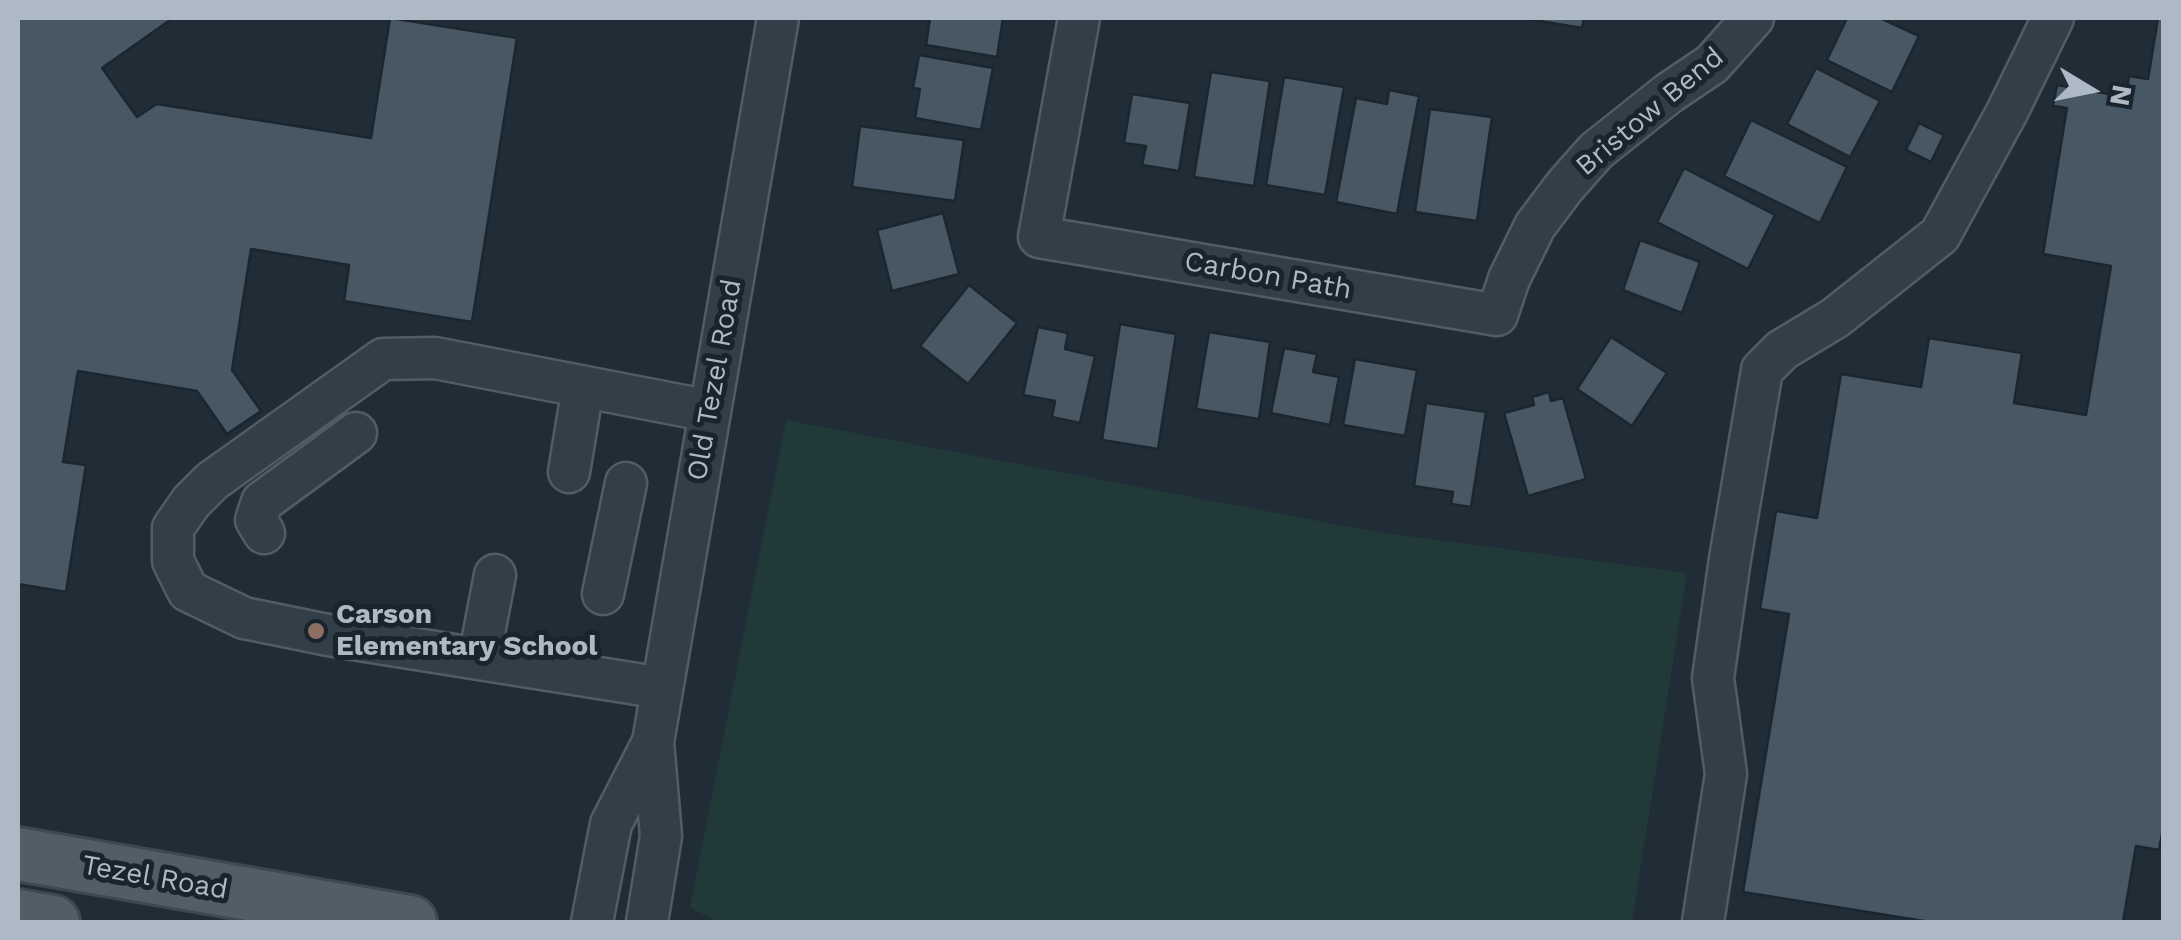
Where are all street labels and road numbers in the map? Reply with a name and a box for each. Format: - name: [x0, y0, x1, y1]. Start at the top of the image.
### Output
- street label: Bristow Bend: [1569, 41, 1731, 183]
- street label: Carbon Path: [1182, 245, 1354, 307]
- street label: Old Tezel Road: [681, 277, 749, 483]
- street label: Tezel Road: [80, 849, 230, 907]

